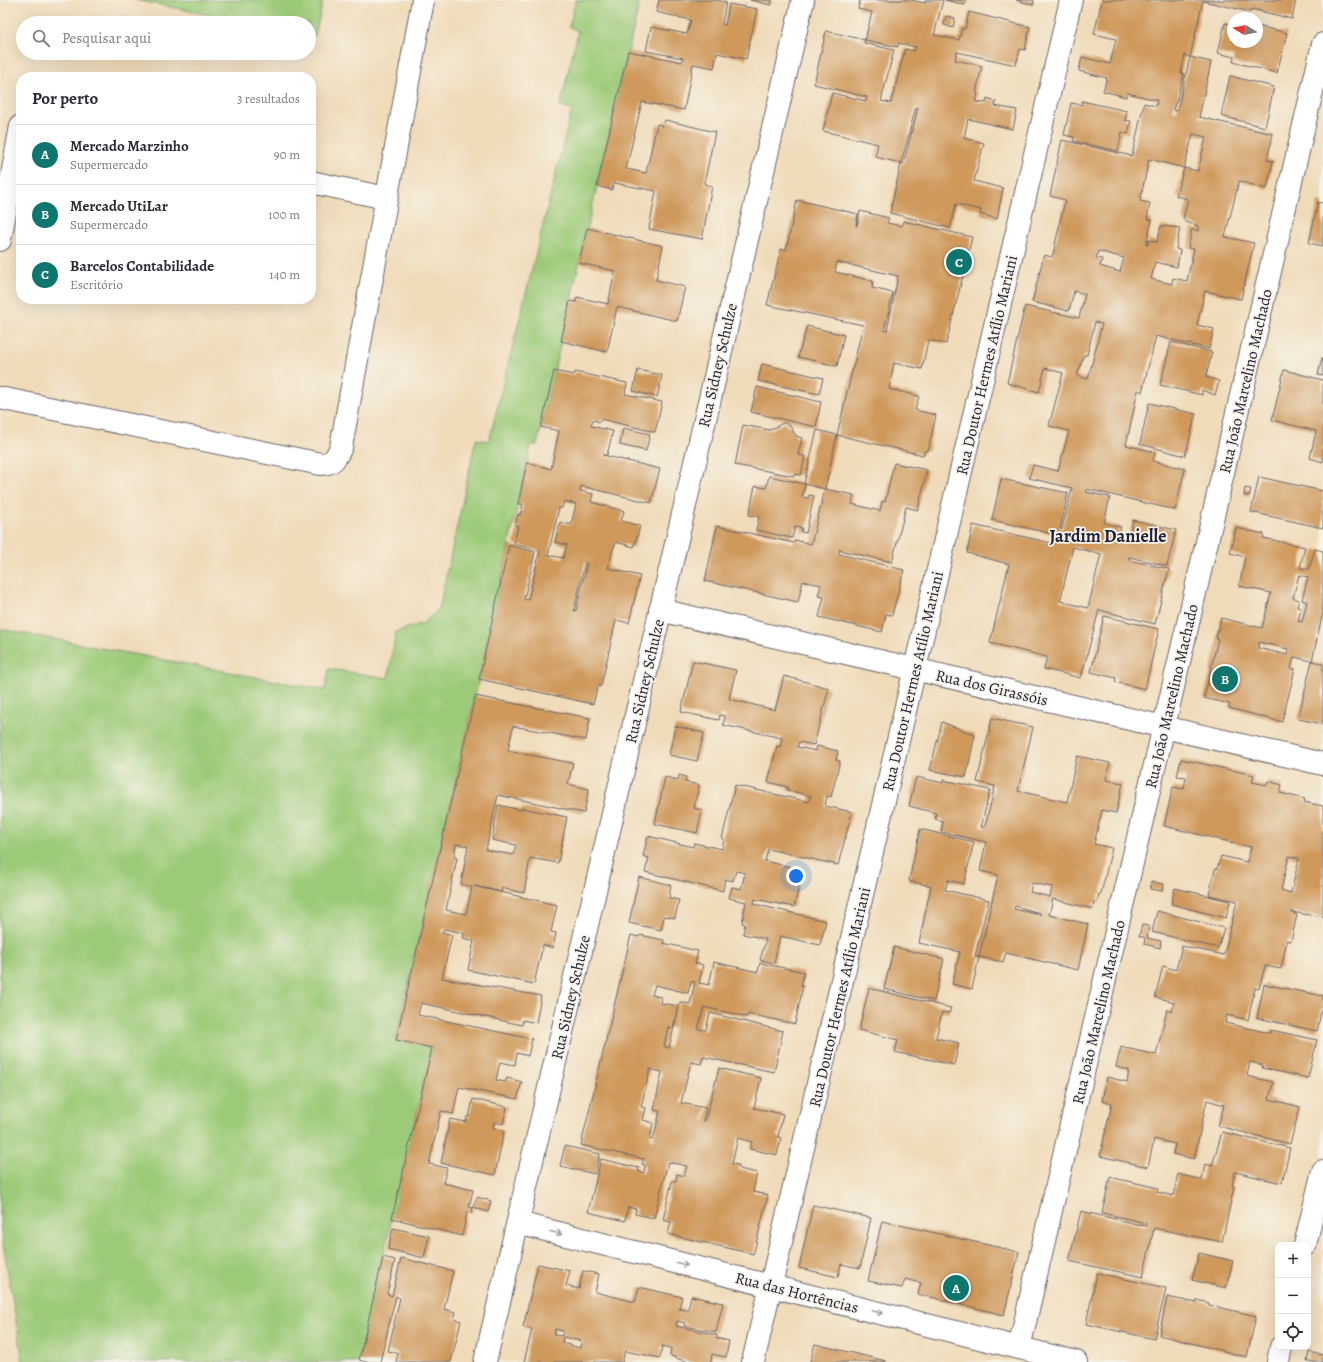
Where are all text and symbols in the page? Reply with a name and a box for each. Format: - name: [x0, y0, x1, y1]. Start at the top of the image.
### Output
- north arrow: [1227, 12, 1263, 48]
- search box: [16, 16, 316, 60]
- icon: search: [30, 27, 52, 49]
- text: Pesquisar aqui: [62, 28, 151, 48]
- text: Por perto: [32, 87, 98, 110]
- text: 3 resultados: [237, 90, 300, 107]
- text: Mercado Marzinho: [70, 136, 189, 156]
- text: A: [41, 146, 49, 163]
- text: 90 m: [274, 146, 300, 163]
- text: Supermercado: [70, 156, 148, 173]
- text: Mercado UtiLar: [70, 196, 168, 216]
- text: B: [41, 206, 49, 223]
- text: 100 m: [268, 206, 300, 223]
- text: Supermercado: [70, 216, 148, 233]
- pin: C: [946, 247, 972, 277]
- street label: Rua Doutor Hermes Atílio Mariani: [951, 253, 1023, 477]
- text: Barcelos Contabilidade: [70, 256, 214, 276]
- text: C: [41, 266, 49, 283]
- text: 140 m: [269, 266, 300, 283]
- text: Escritório: [70, 276, 123, 293]
- street label: Rua João Marcelino Machado: [1214, 287, 1278, 476]
- street label: Rua Sidney Schulze: [693, 301, 743, 429]
- district label: Jardim Danielle: [1049, 524, 1167, 548]
- street label: Rua Doutor Hermes Atílio Mariani: [877, 569, 949, 793]
- street label: Rua João Marcelino Machado: [1140, 602, 1204, 791]
- street label: Rua Sidney Schulze: [620, 617, 670, 745]
- street label: Rua dos Girassóis: [933, 664, 1050, 712]
- pin: B: [1212, 664, 1238, 694]
- your location: [786, 866, 806, 886]
- street label: Rua Doutor Hermes Atílio Mariani: [804, 885, 876, 1109]
- street label: Rua João Marcelino Machado: [1067, 918, 1131, 1107]
- street label: Rua Sidney Schulze: [546, 933, 596, 1061]
- one-way arrow: [549, 1229, 562, 1237]
- map controls: [1275, 1242, 1311, 1350]
- button: +: [1275, 1242, 1311, 1278]
- one-way arrow: [675, 1260, 688, 1268]
- street label: Rua das Hortências: [733, 1267, 861, 1319]
- pin: A: [943, 1273, 969, 1303]
- button: −: [1275, 1278, 1311, 1314]
- one-way arrow: [870, 1309, 883, 1317]
- button: locate: [1275, 1314, 1311, 1350]

